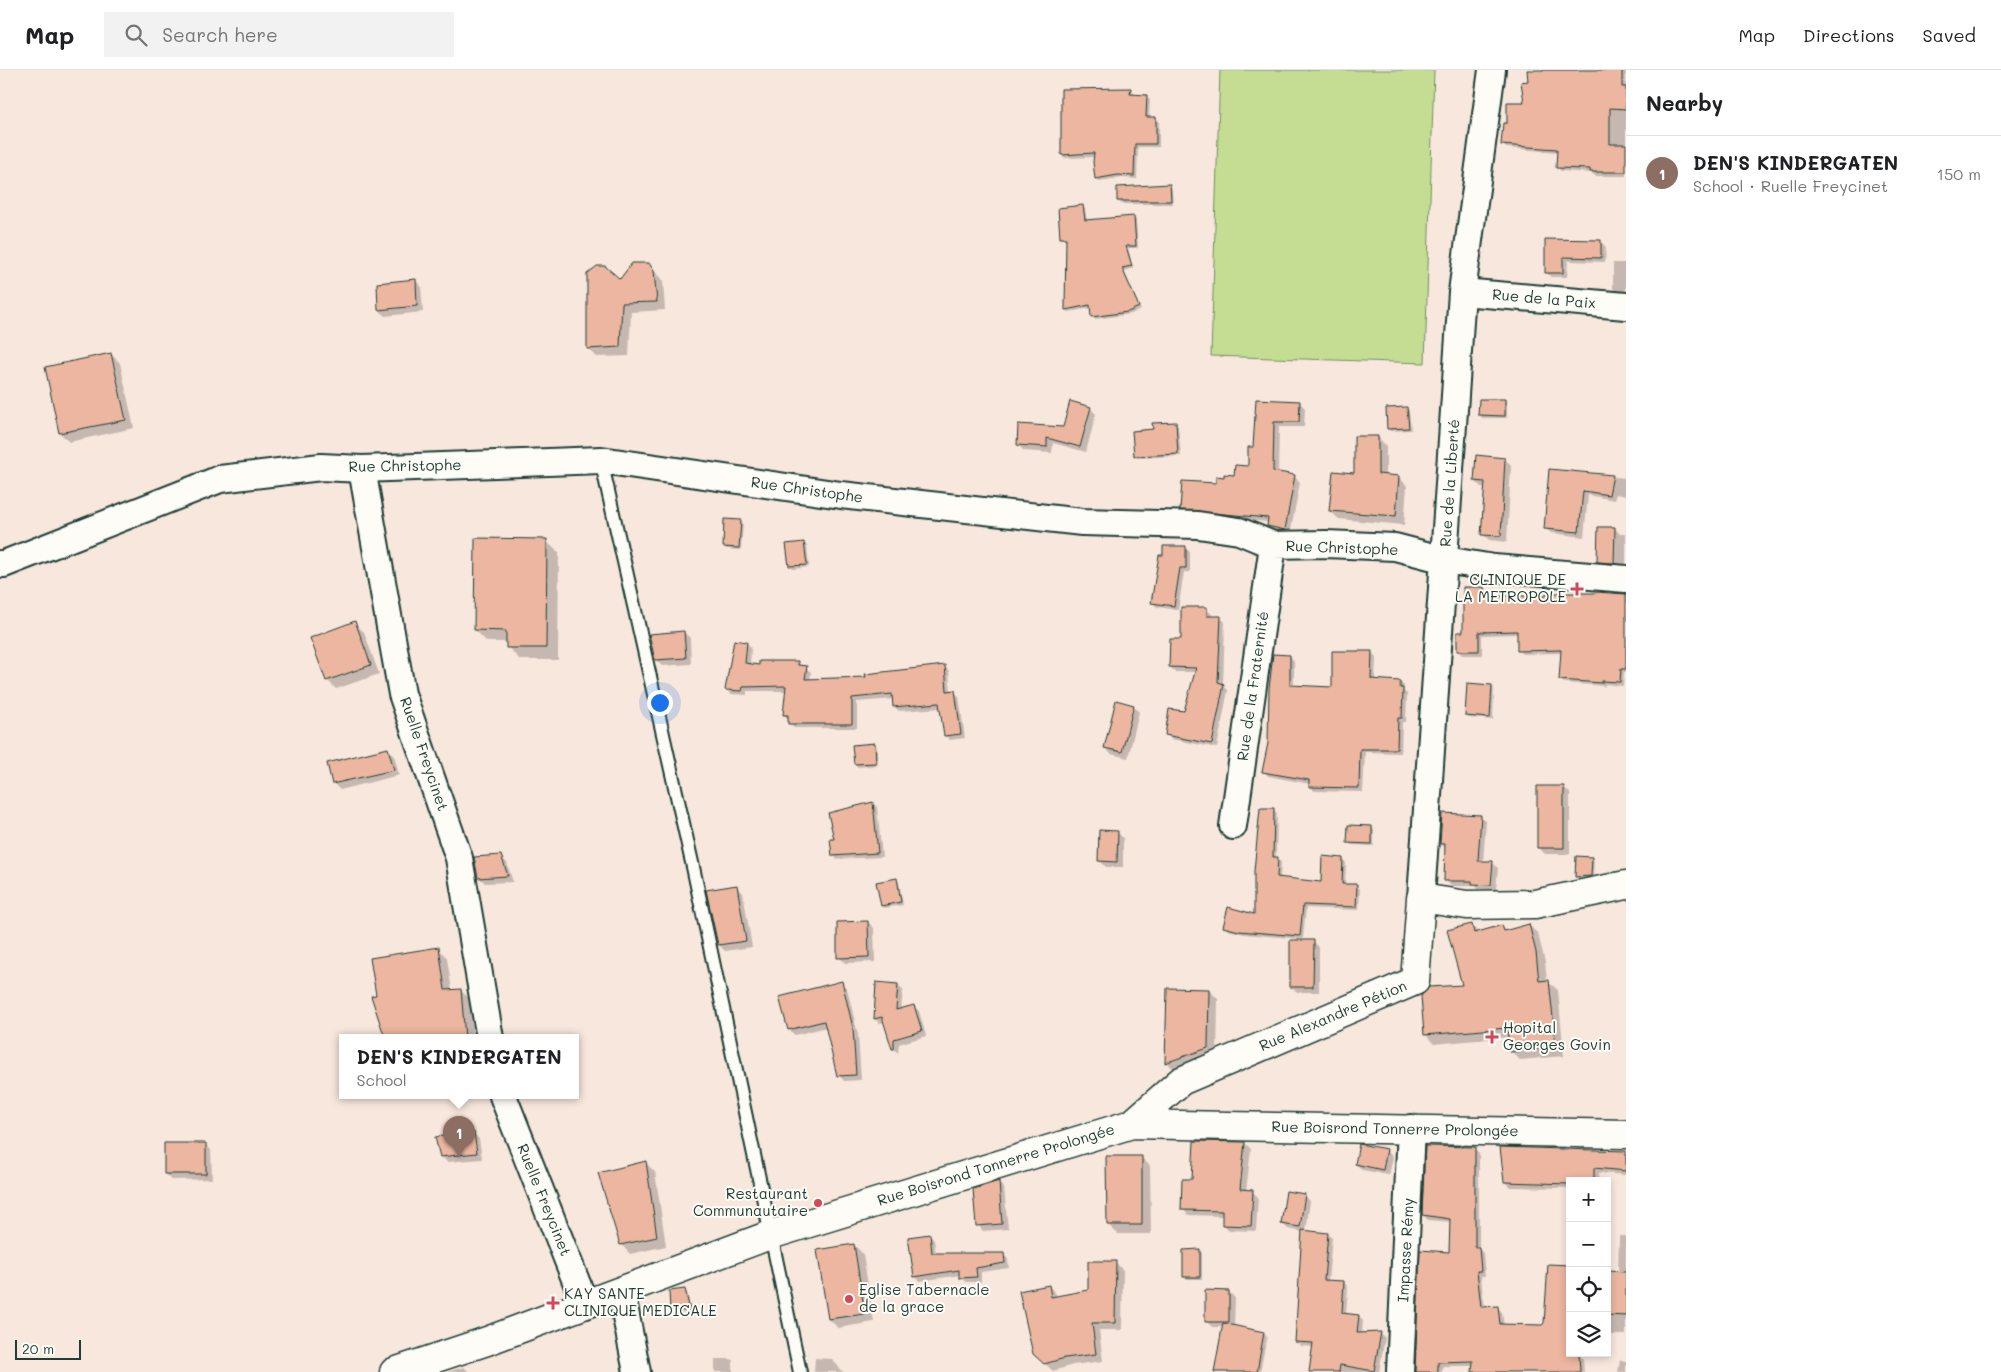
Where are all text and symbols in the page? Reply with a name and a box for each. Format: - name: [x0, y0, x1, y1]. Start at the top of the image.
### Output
- search box: [104, 12, 454, 57]
- text: Map: [25, 19, 74, 50]
- icon: search: [122, 21, 150, 49]
- text: Search here: [162, 22, 278, 47]
- text: Map: [1738, 23, 1775, 47]
- text: Directions: [1803, 23, 1895, 47]
- text: Saved: [1923, 23, 1976, 47]
- text: Nearby: [1646, 89, 1723, 116]
- text: DEN'S KINDERGATEN: [1693, 150, 1898, 175]
- text: 1: [1658, 163, 1666, 184]
- text: 150 m: [1937, 163, 1981, 184]
- text: School · Ruelle Freycinet: [1693, 175, 1888, 196]
- street label: Rue de la Paix: [1491, 284, 1597, 313]
- street label: Rue de la Liberté: [1435, 418, 1463, 548]
- street label: Rue Christophe: [348, 454, 462, 476]
- street label: Rue Christophe: [750, 471, 864, 507]
- street label: Rue Christophe: [1285, 535, 1399, 559]
- place label: CLINIQUE DE LA METROPOLE: [1455, 569, 1566, 606]
- marker: CLINIQUE DE LA METROPOLE: [1570, 582, 1584, 596]
- street label: Rue de la Fraternité: [1232, 610, 1272, 762]
- your location: [647, 690, 673, 716]
- street label: Ruelle Freycinet: [396, 694, 454, 813]
- street label: Rue Alexandre Pétion: [1256, 975, 1410, 1055]
- place label: Hopital Georges Govin: [1503, 1017, 1611, 1054]
- marker: Hopital Georges Govin: [1485, 1030, 1499, 1044]
- popup: [339, 1034, 579, 1099]
- text: DEN'S KINDERGATEN: [356, 1044, 562, 1069]
- text: School: [356, 1069, 407, 1090]
- pin: 1: [443, 1116, 475, 1157]
- street label: Rue Boisrond Tonnerre Prolongée: [1271, 1116, 1519, 1140]
- street label: Rue Boisrond Tonnerre Prolongée: [875, 1118, 1117, 1210]
- street label: Ruelle Freycinet: [513, 1141, 577, 1259]
- map controls: [1566, 1177, 1611, 1357]
- button: +: [1566, 1177, 1611, 1222]
- place label: Restaurant Communautaire: [693, 1183, 808, 1220]
- marker: Restaurant Communautaire: [812, 1197, 824, 1209]
- street label: Impasse Rémy: [1392, 1197, 1418, 1303]
- button: −: [1566, 1222, 1611, 1267]
- button: locate: [1566, 1267, 1611, 1312]
- place label: Eglise Tabernacle de la grace: [859, 1279, 990, 1316]
- place label: KAY SANTE CLINIQUE MEDICALE: [564, 1283, 717, 1320]
- marker: Eglise Tabernacle de la grace: [843, 1293, 855, 1305]
- marker: KAY SANTE CLINIQUE MEDICALE: [546, 1296, 560, 1310]
- button: layers: [1566, 1312, 1611, 1357]
- scale bar: [15, 1337, 81, 1360]
- text: 20 m: [22, 1339, 54, 1358]

